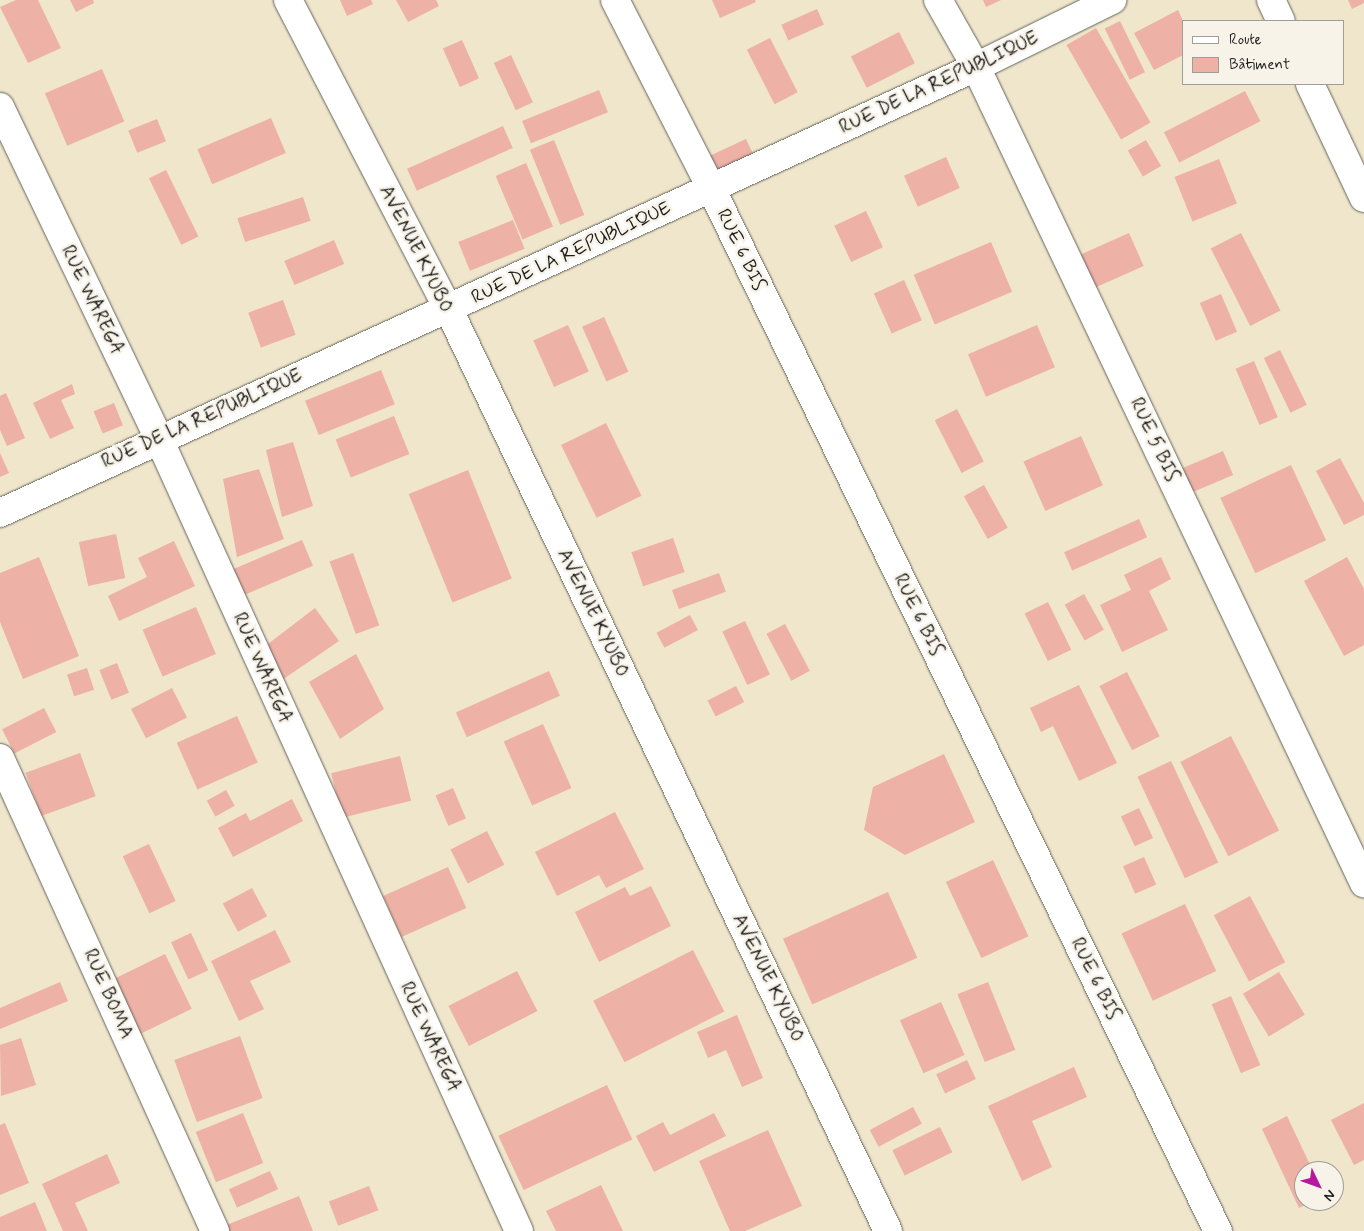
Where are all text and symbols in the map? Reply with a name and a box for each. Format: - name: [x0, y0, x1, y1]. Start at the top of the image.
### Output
- legend: [1182, 20, 1344, 85]
- street label: RUE DE LA REPUBLIQUE: [837, 27, 1041, 139]
- text: Route: [1229, 30, 1262, 50]
- text: Bâtiment: [1229, 55, 1290, 75]
- street label: AVENUE KYUBO: [374, 181, 458, 317]
- street label: RUE DE LA REPUBLIQUE: [469, 197, 673, 309]
- street label: RUE 6 BIS: [711, 205, 771, 295]
- street label: RUE WAREGA: [55, 240, 129, 360]
- street label: RUE DE LA REPUBLIQUE: [99, 365, 305, 473]
- street label: RUE 5 BIS: [1125, 394, 1183, 486]
- street label: AVENUE KYUBO: [552, 545, 634, 681]
- street label: RUE 6 BIS: [888, 570, 948, 660]
- street label: RUE WAREGA: [227, 608, 297, 728]
- street label: AVENUE KYUBO: [727, 910, 809, 1046]
- street label: RUE 6 BIS: [1065, 934, 1125, 1024]
- street label: RUE BOMA: [78, 945, 138, 1043]
- street label: RUE WAREGA: [394, 977, 466, 1097]
- north arrow: [1294, 1161, 1344, 1211]
- text: N: [1320, 1186, 1339, 1205]

